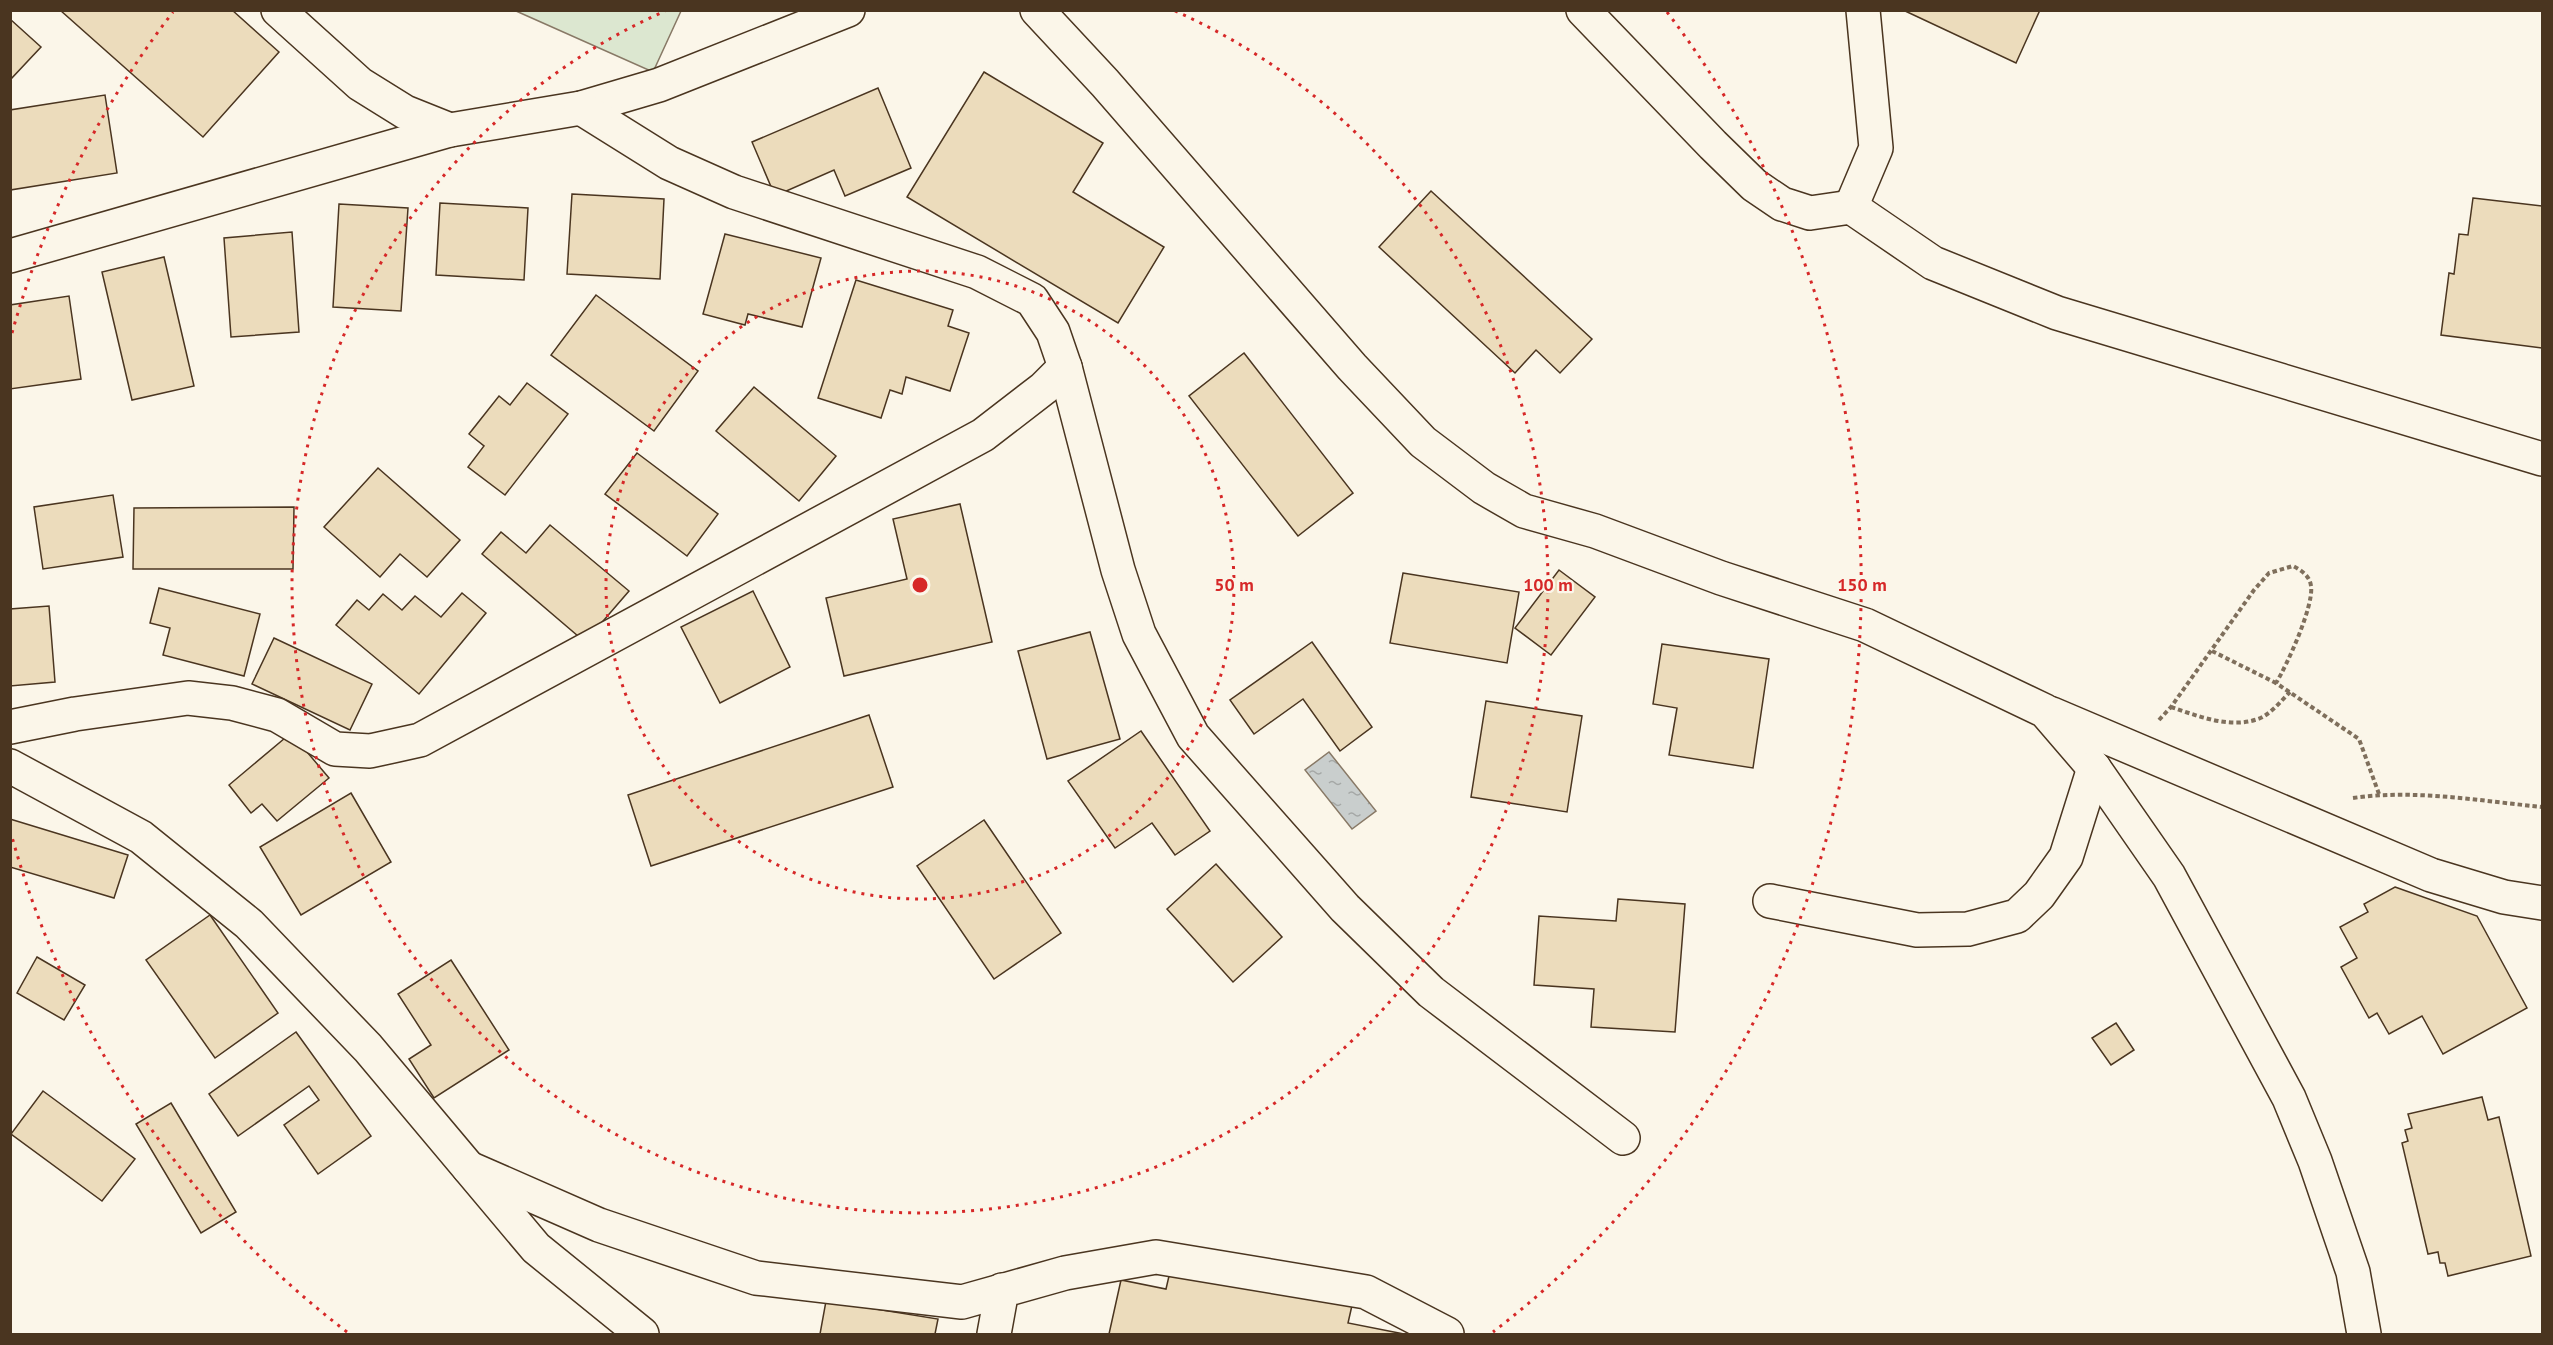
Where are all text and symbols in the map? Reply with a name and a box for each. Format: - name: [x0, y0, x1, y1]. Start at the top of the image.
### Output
- text: 50 m: [1214, 573, 1254, 596]
- text: 100 m: [1523, 573, 1573, 596]
- text: 150 m: [1837, 573, 1887, 596]
- centre of rings: [910, 575, 930, 595]

